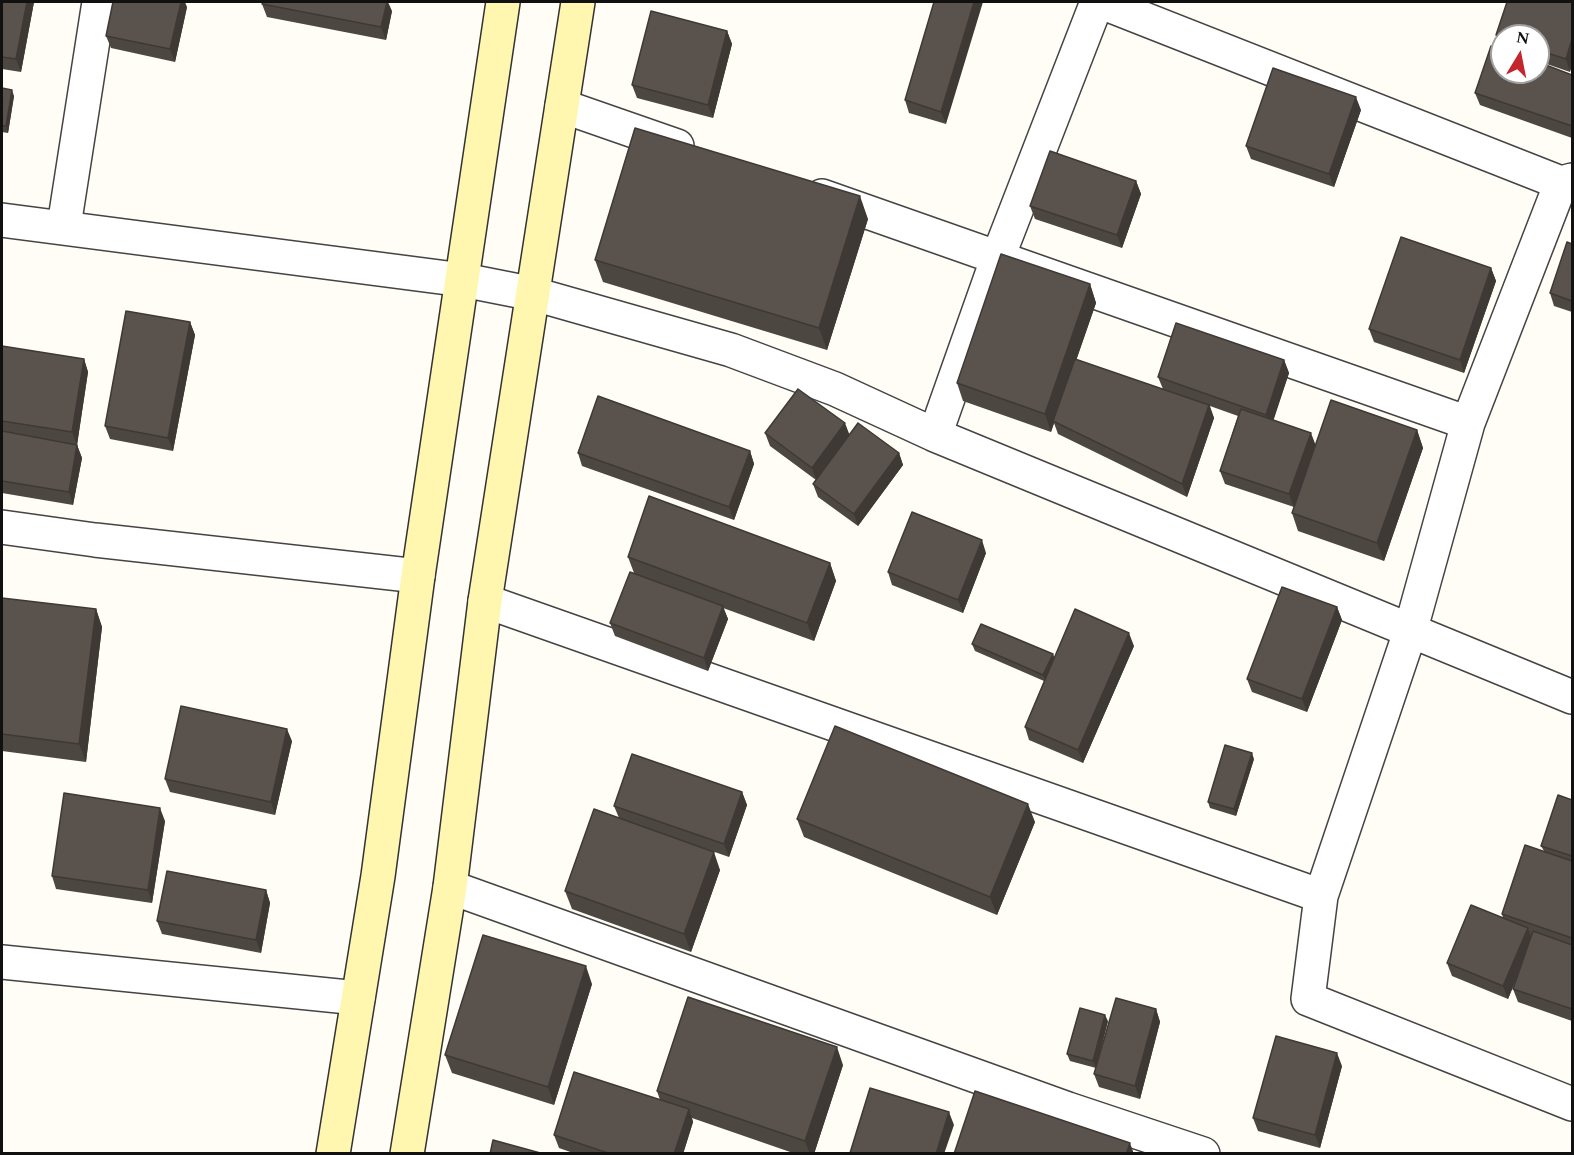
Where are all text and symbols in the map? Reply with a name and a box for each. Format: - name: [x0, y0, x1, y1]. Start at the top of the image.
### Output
- north arrow: [1490, 24, 1550, 84]
- text: N: [1514, 25, 1531, 51]

